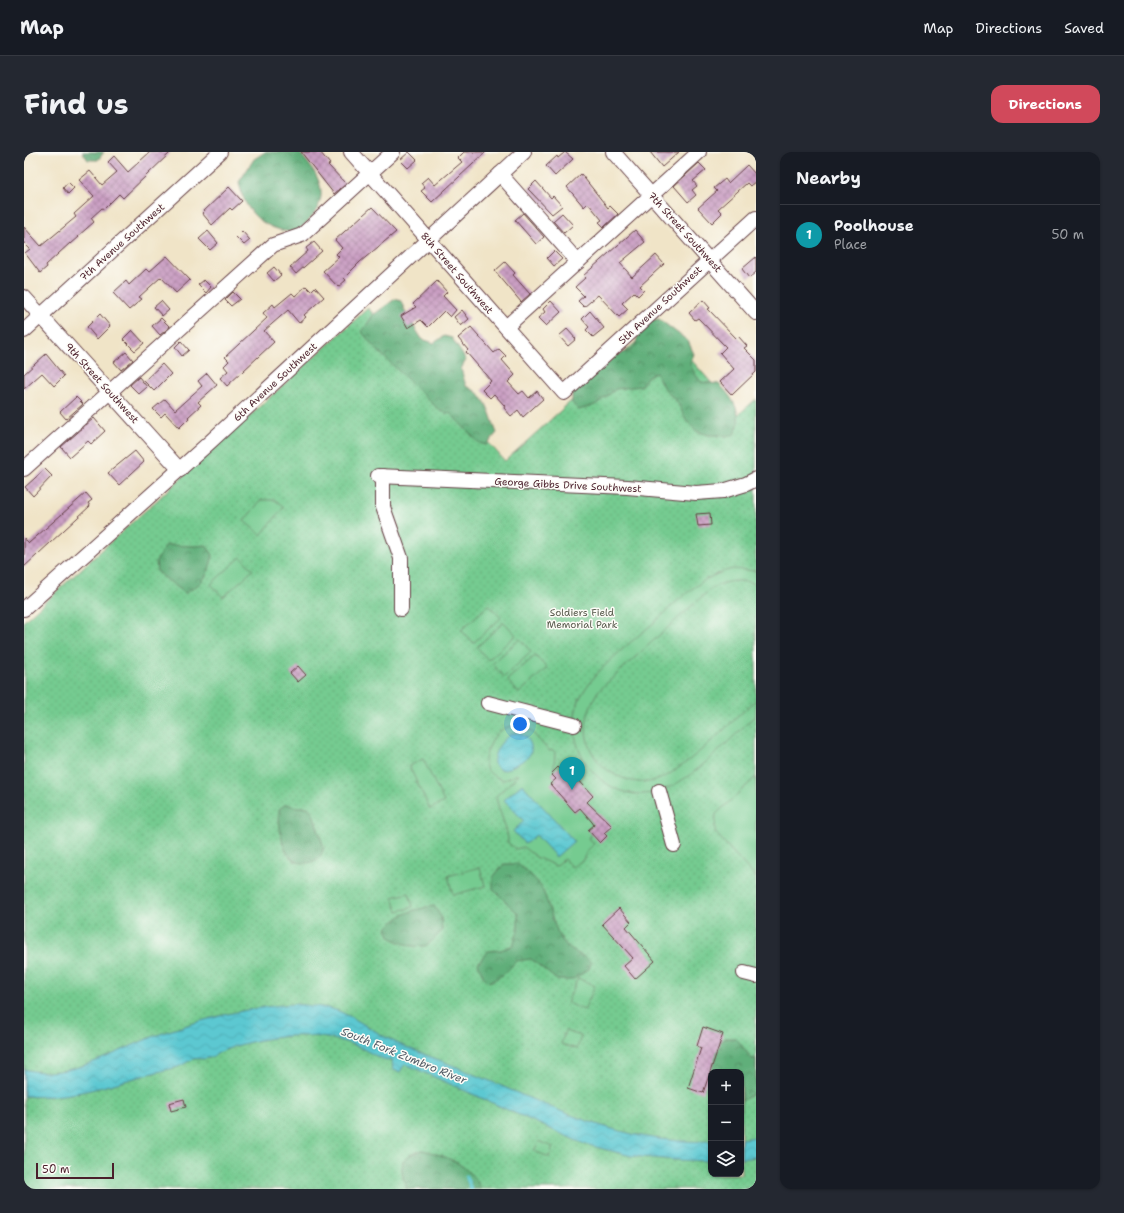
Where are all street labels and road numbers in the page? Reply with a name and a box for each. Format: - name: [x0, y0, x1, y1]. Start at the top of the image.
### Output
- street label: 7th Street Southwest: [645, 189, 725, 275]
- street label: 7th Avenue Southwest: [77, 200, 167, 284]
- street label: 8th Street Southwest: [418, 229, 496, 317]
- street label: 5th Avenue Southwest: [616, 263, 704, 347]
- street label: 9th Street Southwest: [62, 340, 142, 426]
- street label: 6th Avenue Southwest: [230, 340, 320, 424]
- street label: George Gibbs Drive Southwest: [494, 475, 642, 495]

